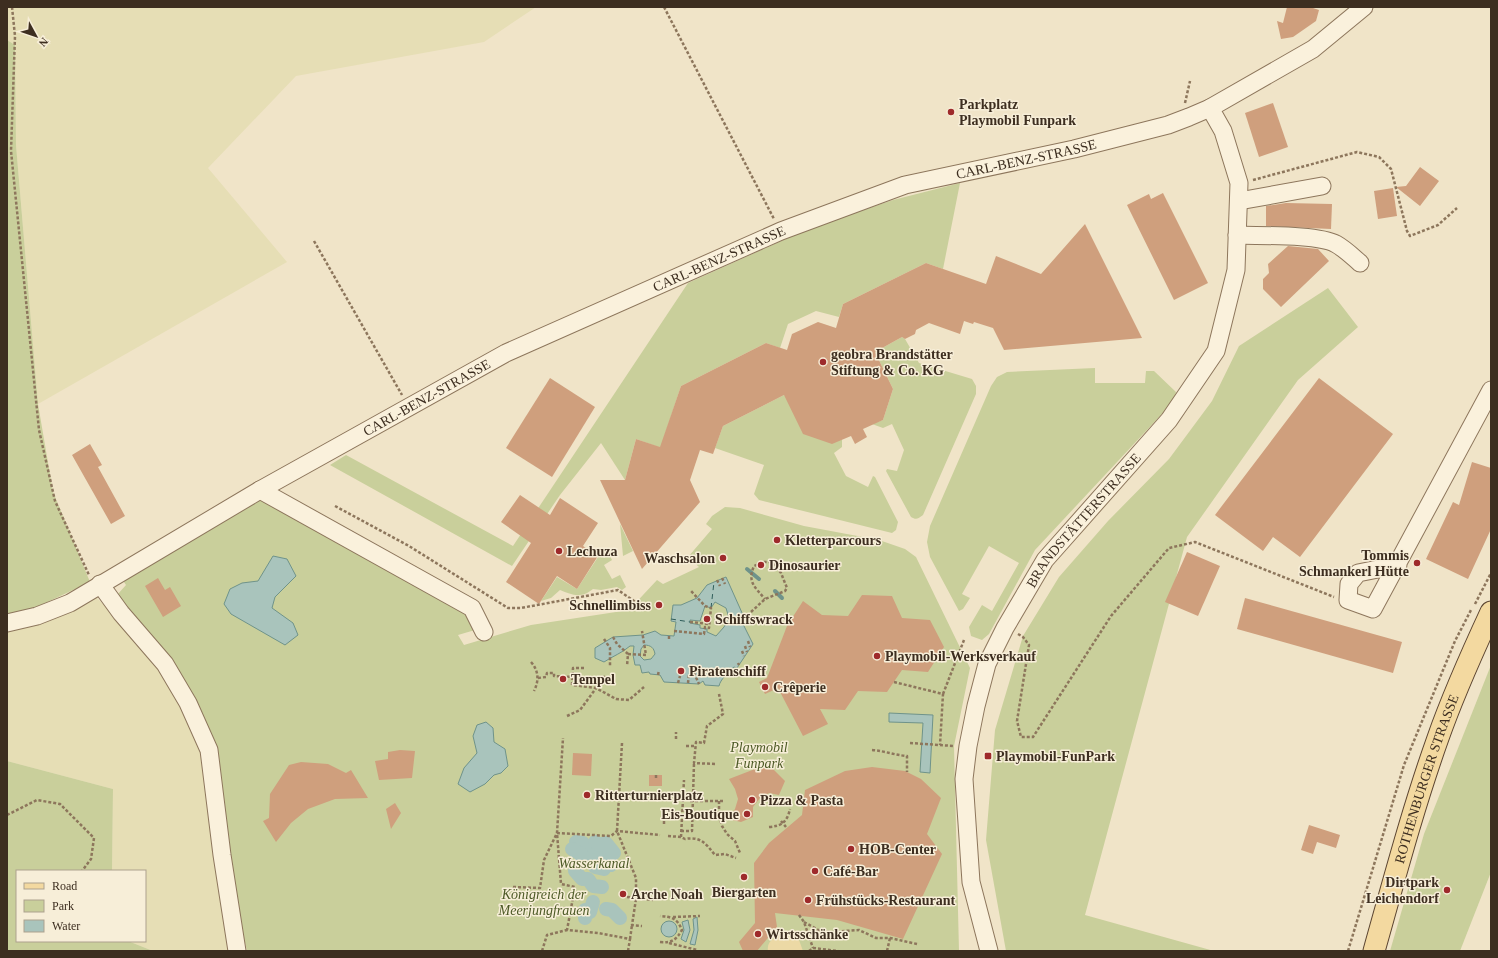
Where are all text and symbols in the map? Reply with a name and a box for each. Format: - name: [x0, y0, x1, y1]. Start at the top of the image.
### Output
- north arrow: [16, 16, 56, 56]
- text: N: [36, 36, 51, 49]
- place label: Parkplatz Playmobil Funpark: [959, 97, 1076, 128]
- marker: Parkplatz Playmobil Funpark: [946, 107, 956, 117]
- street label: CARL-BENZ-STRASSE: [955, 137, 1098, 182]
- street label: CARL-BENZ-STRASSE: [651, 223, 788, 295]
- place label: geobra Brandstätter Stiftung & Co. KG: [831, 347, 953, 378]
- street label: CARL-BENZ-STRASSE: [361, 356, 493, 439]
- marker: geobra Brandstätter Stiftung & Co. KG: [818, 357, 828, 367]
- street label: BRANDSTÄTTERSTRASSE: [1024, 450, 1144, 590]
- place label: Kletterparcours: [785, 533, 882, 548]
- marker: Kletterparcours: [772, 535, 782, 545]
- place label: Lechuza: [567, 544, 618, 559]
- marker: Lechuza: [554, 546, 564, 556]
- place label: Tommis Schmankerl Hütte: [1299, 548, 1410, 579]
- place label: Waschsalon: [644, 551, 715, 566]
- marker: Waschsalon: [718, 553, 728, 563]
- place label: Dinosaurier: [769, 558, 841, 573]
- marker: Tommis Schmankerl Hütte: [1412, 558, 1422, 568]
- marker: Dinosaurier: [756, 560, 766, 570]
- place label: Schnellimbiss: [569, 598, 652, 613]
- marker: Schnellimbiss: [654, 600, 664, 610]
- place label: Schiffswrack: [715, 612, 793, 627]
- marker: Schiffswrack: [702, 614, 712, 624]
- place label: Playmobil-Werksverkauf: [885, 649, 1036, 664]
- marker: Playmobil-Werksverkauf: [872, 651, 882, 661]
- place label: Piratenschiff: [689, 664, 766, 679]
- marker: Piratenschiff: [676, 666, 686, 676]
- place label: Tempel: [571, 672, 615, 687]
- marker: Tempel: [558, 674, 568, 684]
- place label: Crêperie: [773, 680, 826, 695]
- marker: Crêperie: [760, 682, 770, 692]
- street label: ROTHENBURGER STRASSE: [1392, 692, 1462, 865]
- park label: Playmobil Funpark: [729, 740, 788, 771]
- place label: Playmobil-FunPark: [996, 749, 1115, 764]
- marker: Playmobil-FunPark: [983, 751, 993, 761]
- place label: Ritterturnierplatz: [595, 788, 703, 803]
- marker: Ritterturnierplatz: [582, 790, 592, 800]
- place label: Pizza & Pasta: [760, 793, 843, 808]
- marker: Pizza & Pasta: [747, 795, 757, 805]
- place label: Eis-Boutique: [661, 807, 739, 822]
- marker: Eis-Boutique: [742, 809, 752, 819]
- place label: HOB-Center: [859, 842, 936, 857]
- marker: HOB-Center: [846, 844, 856, 854]
- park label: Wasserkanal: [558, 856, 630, 871]
- place label: Café-Bar: [823, 864, 878, 879]
- marker: Café-Bar: [810, 866, 820, 876]
- legend: [16, 870, 146, 942]
- marker: Biergarten: [739, 872, 749, 882]
- place label: Dirtpark Leichendorf: [1366, 875, 1439, 906]
- text: Road: [52, 879, 77, 893]
- place label: Biergarten: [712, 885, 776, 900]
- marker: Dirtpark Leichendorf: [1442, 885, 1452, 895]
- park label: Königreich der Meerjungfrauen: [498, 887, 589, 918]
- place label: Arche Noah: [631, 887, 703, 902]
- marker: Arche Noah: [618, 889, 628, 899]
- place label: Frühstücks-Restaurant: [816, 893, 956, 908]
- marker: Frühstücks-Restaurant: [803, 895, 813, 905]
- text: Park: [52, 899, 74, 913]
- text: Water: [52, 919, 80, 933]
- place label: Wirtsschänke: [766, 927, 848, 942]
- marker: Wirtsschänke: [753, 929, 763, 939]

